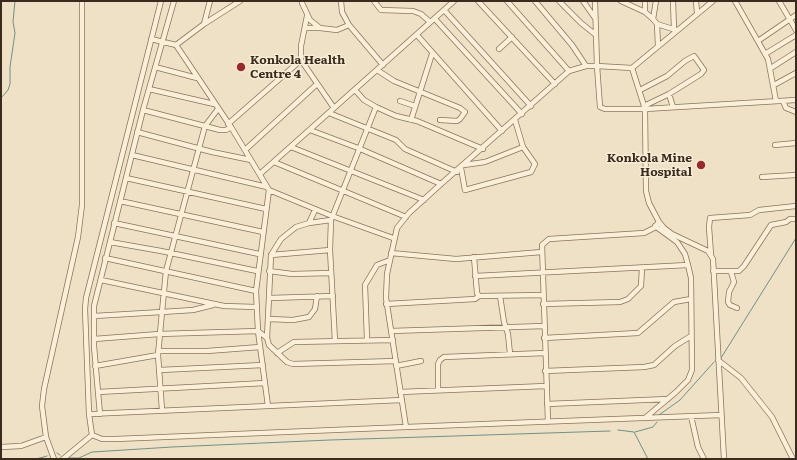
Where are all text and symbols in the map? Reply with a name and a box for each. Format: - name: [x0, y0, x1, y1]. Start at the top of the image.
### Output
- place label: Konkola Health Centre 4: [250, 53, 345, 81]
- marker: Konkola Health Centre 4: [235, 61, 247, 73]
- place label: Konkola Mine Hospital: [607, 151, 692, 179]
- marker: Konkola Mine Hospital: [695, 159, 707, 171]

